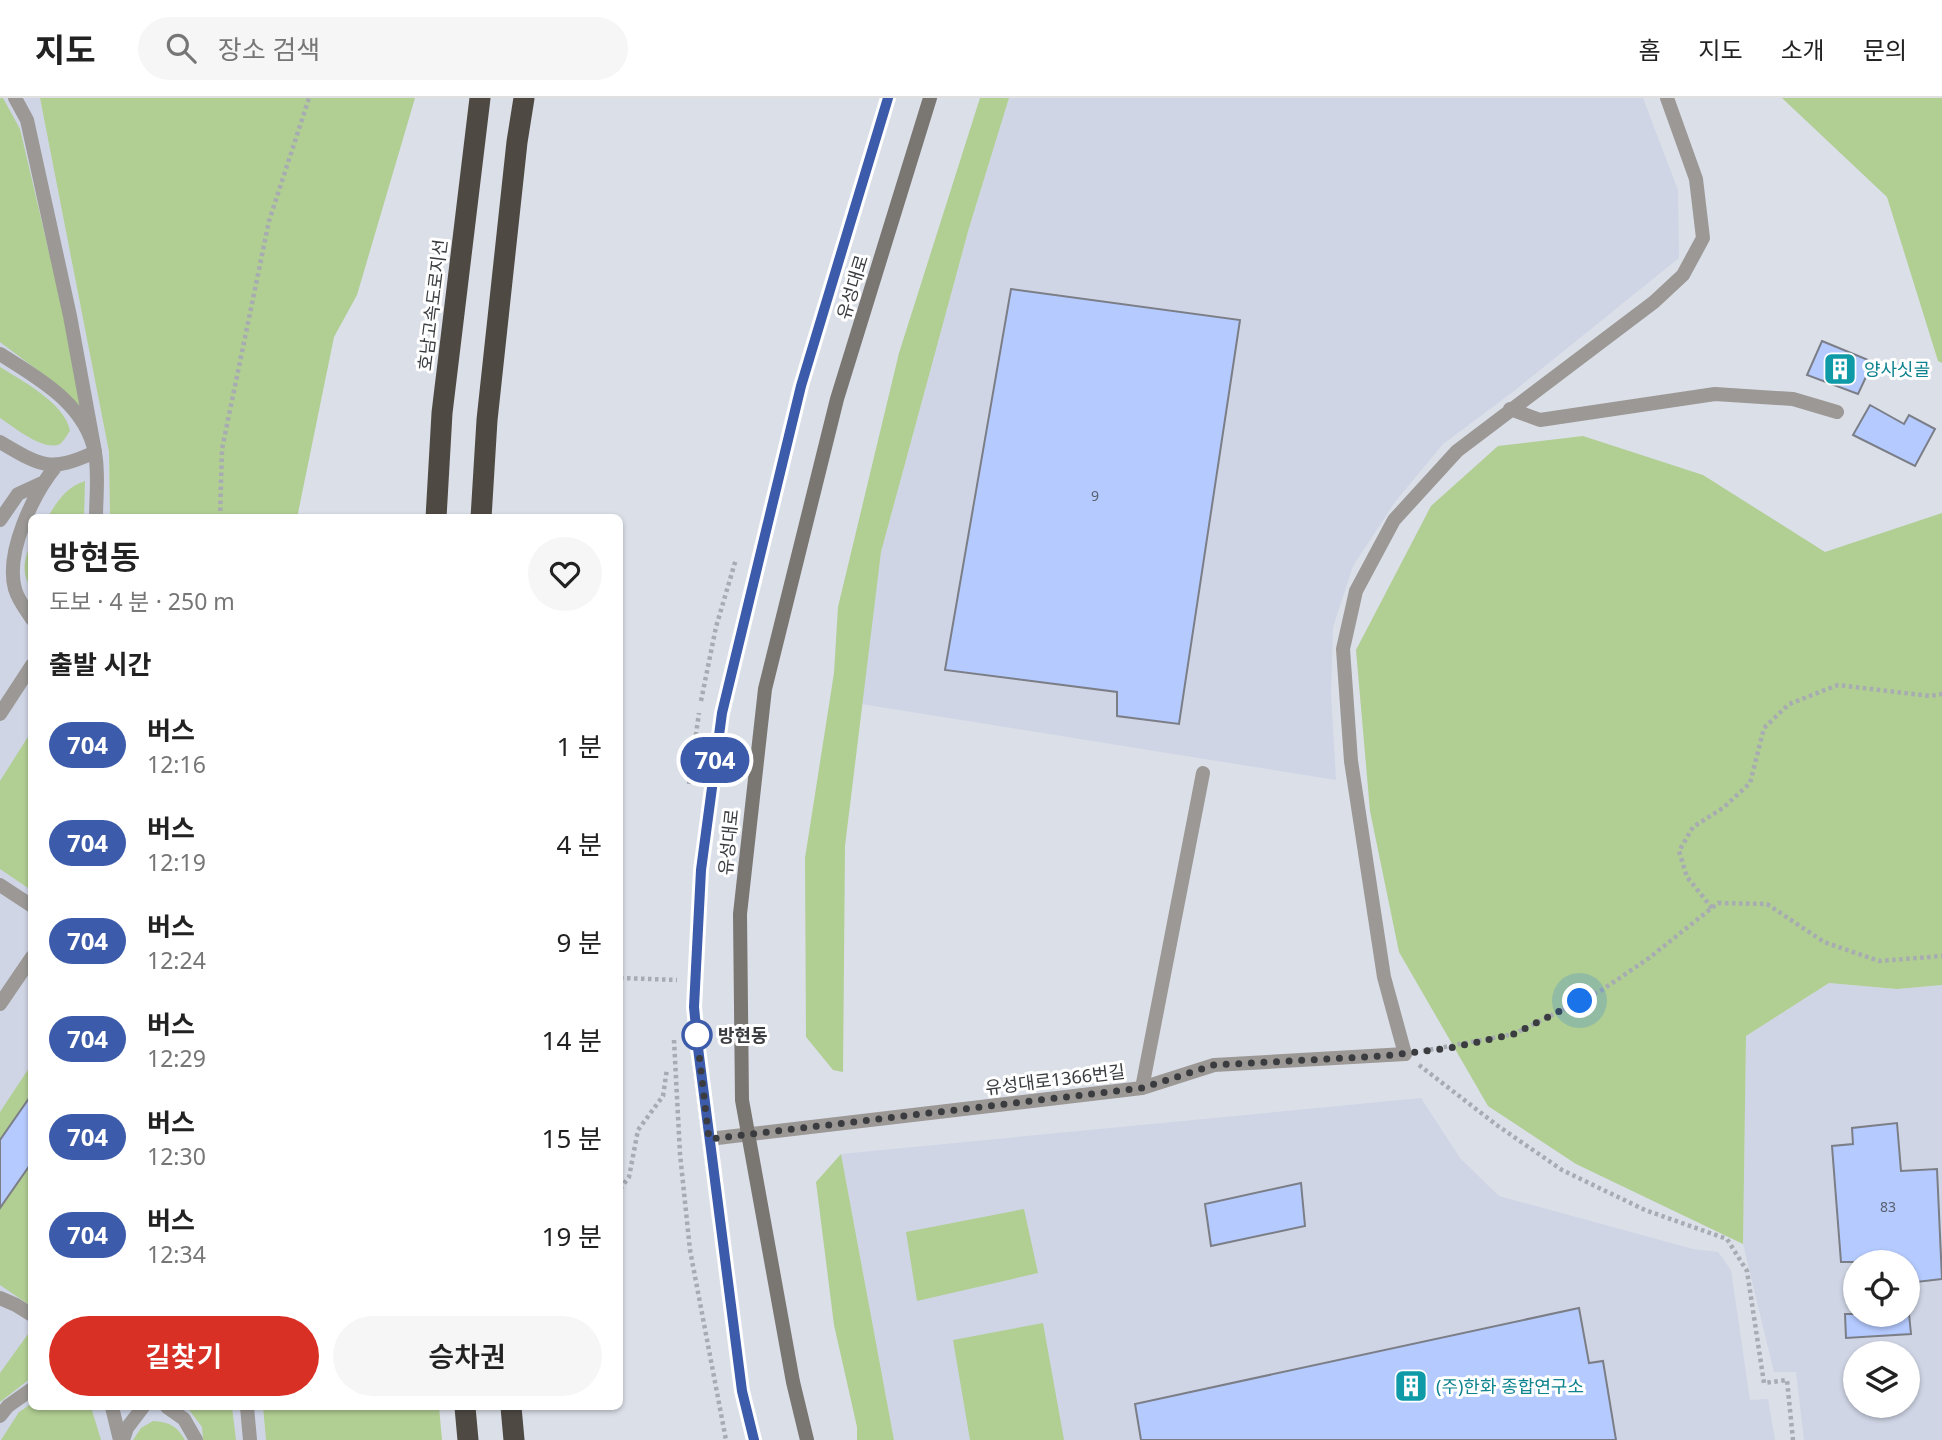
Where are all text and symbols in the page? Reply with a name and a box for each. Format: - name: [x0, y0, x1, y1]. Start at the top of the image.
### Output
- search box: [138, 17, 628, 80]
- text: 지도: [35, 27, 96, 72]
- icon: search: [162, 29, 200, 67]
- text: 장소 검색: [218, 31, 320, 67]
- text: 홈: [1638, 33, 1660, 66]
- text: 지도: [1698, 33, 1743, 66]
- text: 소개: [1781, 33, 1825, 66]
- text: 문의: [1863, 33, 1907, 66]
- street label: 호남고속도로지선: [412, 238, 452, 372]
- street label: 유성대로: [831, 252, 873, 322]
- building icon: 양사싯골: [1821, 350, 1859, 388]
- place label: 양사싯골: [1864, 357, 1930, 381]
- house number: 9: [1091, 486, 1099, 505]
- text: 방현동: [49, 534, 140, 579]
- button: heart: [528, 537, 602, 611]
- text: 도보 · 4 분 · 250 m: [49, 585, 235, 617]
- text: 출발 시간: [49, 646, 151, 682]
- text: 버스: [147, 712, 195, 748]
- text: 704: [67, 728, 108, 761]
- text: 1 분: [556, 728, 602, 764]
- line badge: 704: [675, 737, 755, 783]
- text: 704: [694, 743, 736, 776]
- text: 12:16: [147, 748, 206, 780]
- street label: 유성대로: [713, 808, 743, 876]
- text: 버스: [147, 810, 195, 846]
- text: 704: [67, 826, 108, 859]
- text: 4 분: [556, 826, 602, 862]
- text: 12:19: [147, 846, 206, 878]
- text: 버스: [147, 908, 195, 944]
- text: 704: [67, 924, 108, 957]
- text: 9 분: [556, 924, 602, 960]
- text: 12:24: [147, 944, 206, 976]
- your location: [1562, 983, 1597, 1018]
- text: 버스: [147, 1006, 195, 1042]
- marker: 방현동: [682, 1020, 712, 1050]
- text: 704: [67, 1022, 108, 1055]
- text: 14 분: [542, 1022, 602, 1058]
- place label: 방현동: [718, 1023, 768, 1047]
- text: 12:29: [147, 1042, 206, 1074]
- street label: 유성대로1366번길: [984, 1059, 1126, 1099]
- text: 버스: [147, 1104, 195, 1140]
- text: 704: [67, 1120, 108, 1153]
- text: 15 분: [542, 1120, 602, 1156]
- text: 12:30: [147, 1140, 206, 1172]
- house number: 83: [1880, 1197, 1896, 1216]
- text: 버스: [147, 1202, 195, 1238]
- text: 704: [67, 1218, 108, 1251]
- text: 19 분: [542, 1218, 602, 1254]
- text: 12:34: [147, 1238, 206, 1270]
- map controls: [1843, 1250, 1920, 1418]
- button: locate: [1843, 1250, 1920, 1327]
- button: 길찾기: [49, 1316, 319, 1396]
- button: 승차권: [333, 1316, 602, 1396]
- button: layers: [1843, 1341, 1920, 1418]
- building icon: (주)한화 종합연구소: [1392, 1367, 1430, 1405]
- place label: (주)한화 종합연구소: [1436, 1374, 1584, 1398]

